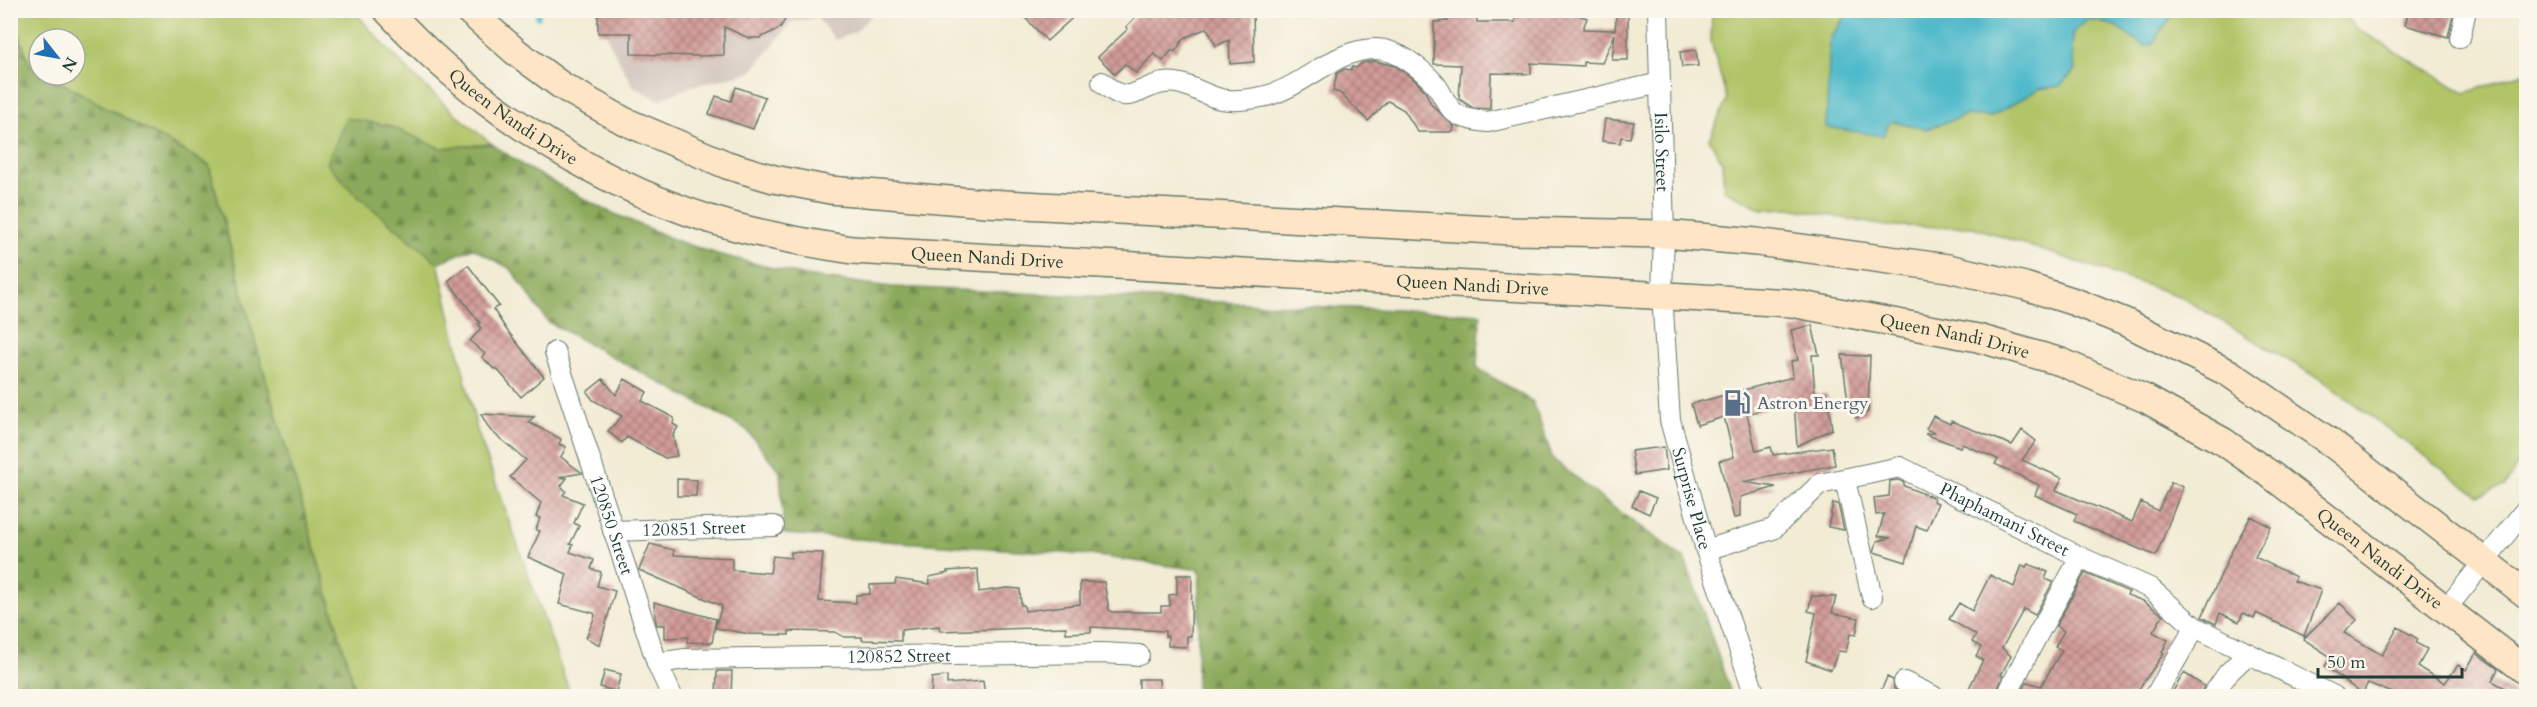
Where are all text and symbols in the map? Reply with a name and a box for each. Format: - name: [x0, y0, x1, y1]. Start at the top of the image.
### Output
- north arrow: [27, 27, 87, 87]
- text: N: [56, 53, 82, 76]
- street label: Queen Nandi Drive: [443, 63, 582, 172]
- street label: Isilo Street: [1648, 112, 1675, 192]
- street label: Queen Nandi Drive: [910, 241, 1065, 275]
- street label: Queen Nandi Drive: [1395, 269, 1550, 302]
- street label: Queen Nandi Drive: [1877, 308, 2033, 365]
- fuel station icon: Astron Energy: [1722, 388, 1752, 418]
- place label: Astron Energy: [1757, 391, 1869, 416]
- street label: Surprise Place: [1665, 445, 1717, 553]
- street label: 120850 Street: [583, 472, 639, 579]
- street label: Phaphamani Street: [1935, 477, 2074, 563]
- street label: Queen Nandi Drive: [2311, 502, 2448, 616]
- street label: 120851 Street: [642, 515, 746, 543]
- scale bar: [2318, 641, 2462, 679]
- street label: 120852 Street: [847, 643, 951, 670]
- text: 50 m: [2327, 650, 2366, 675]

